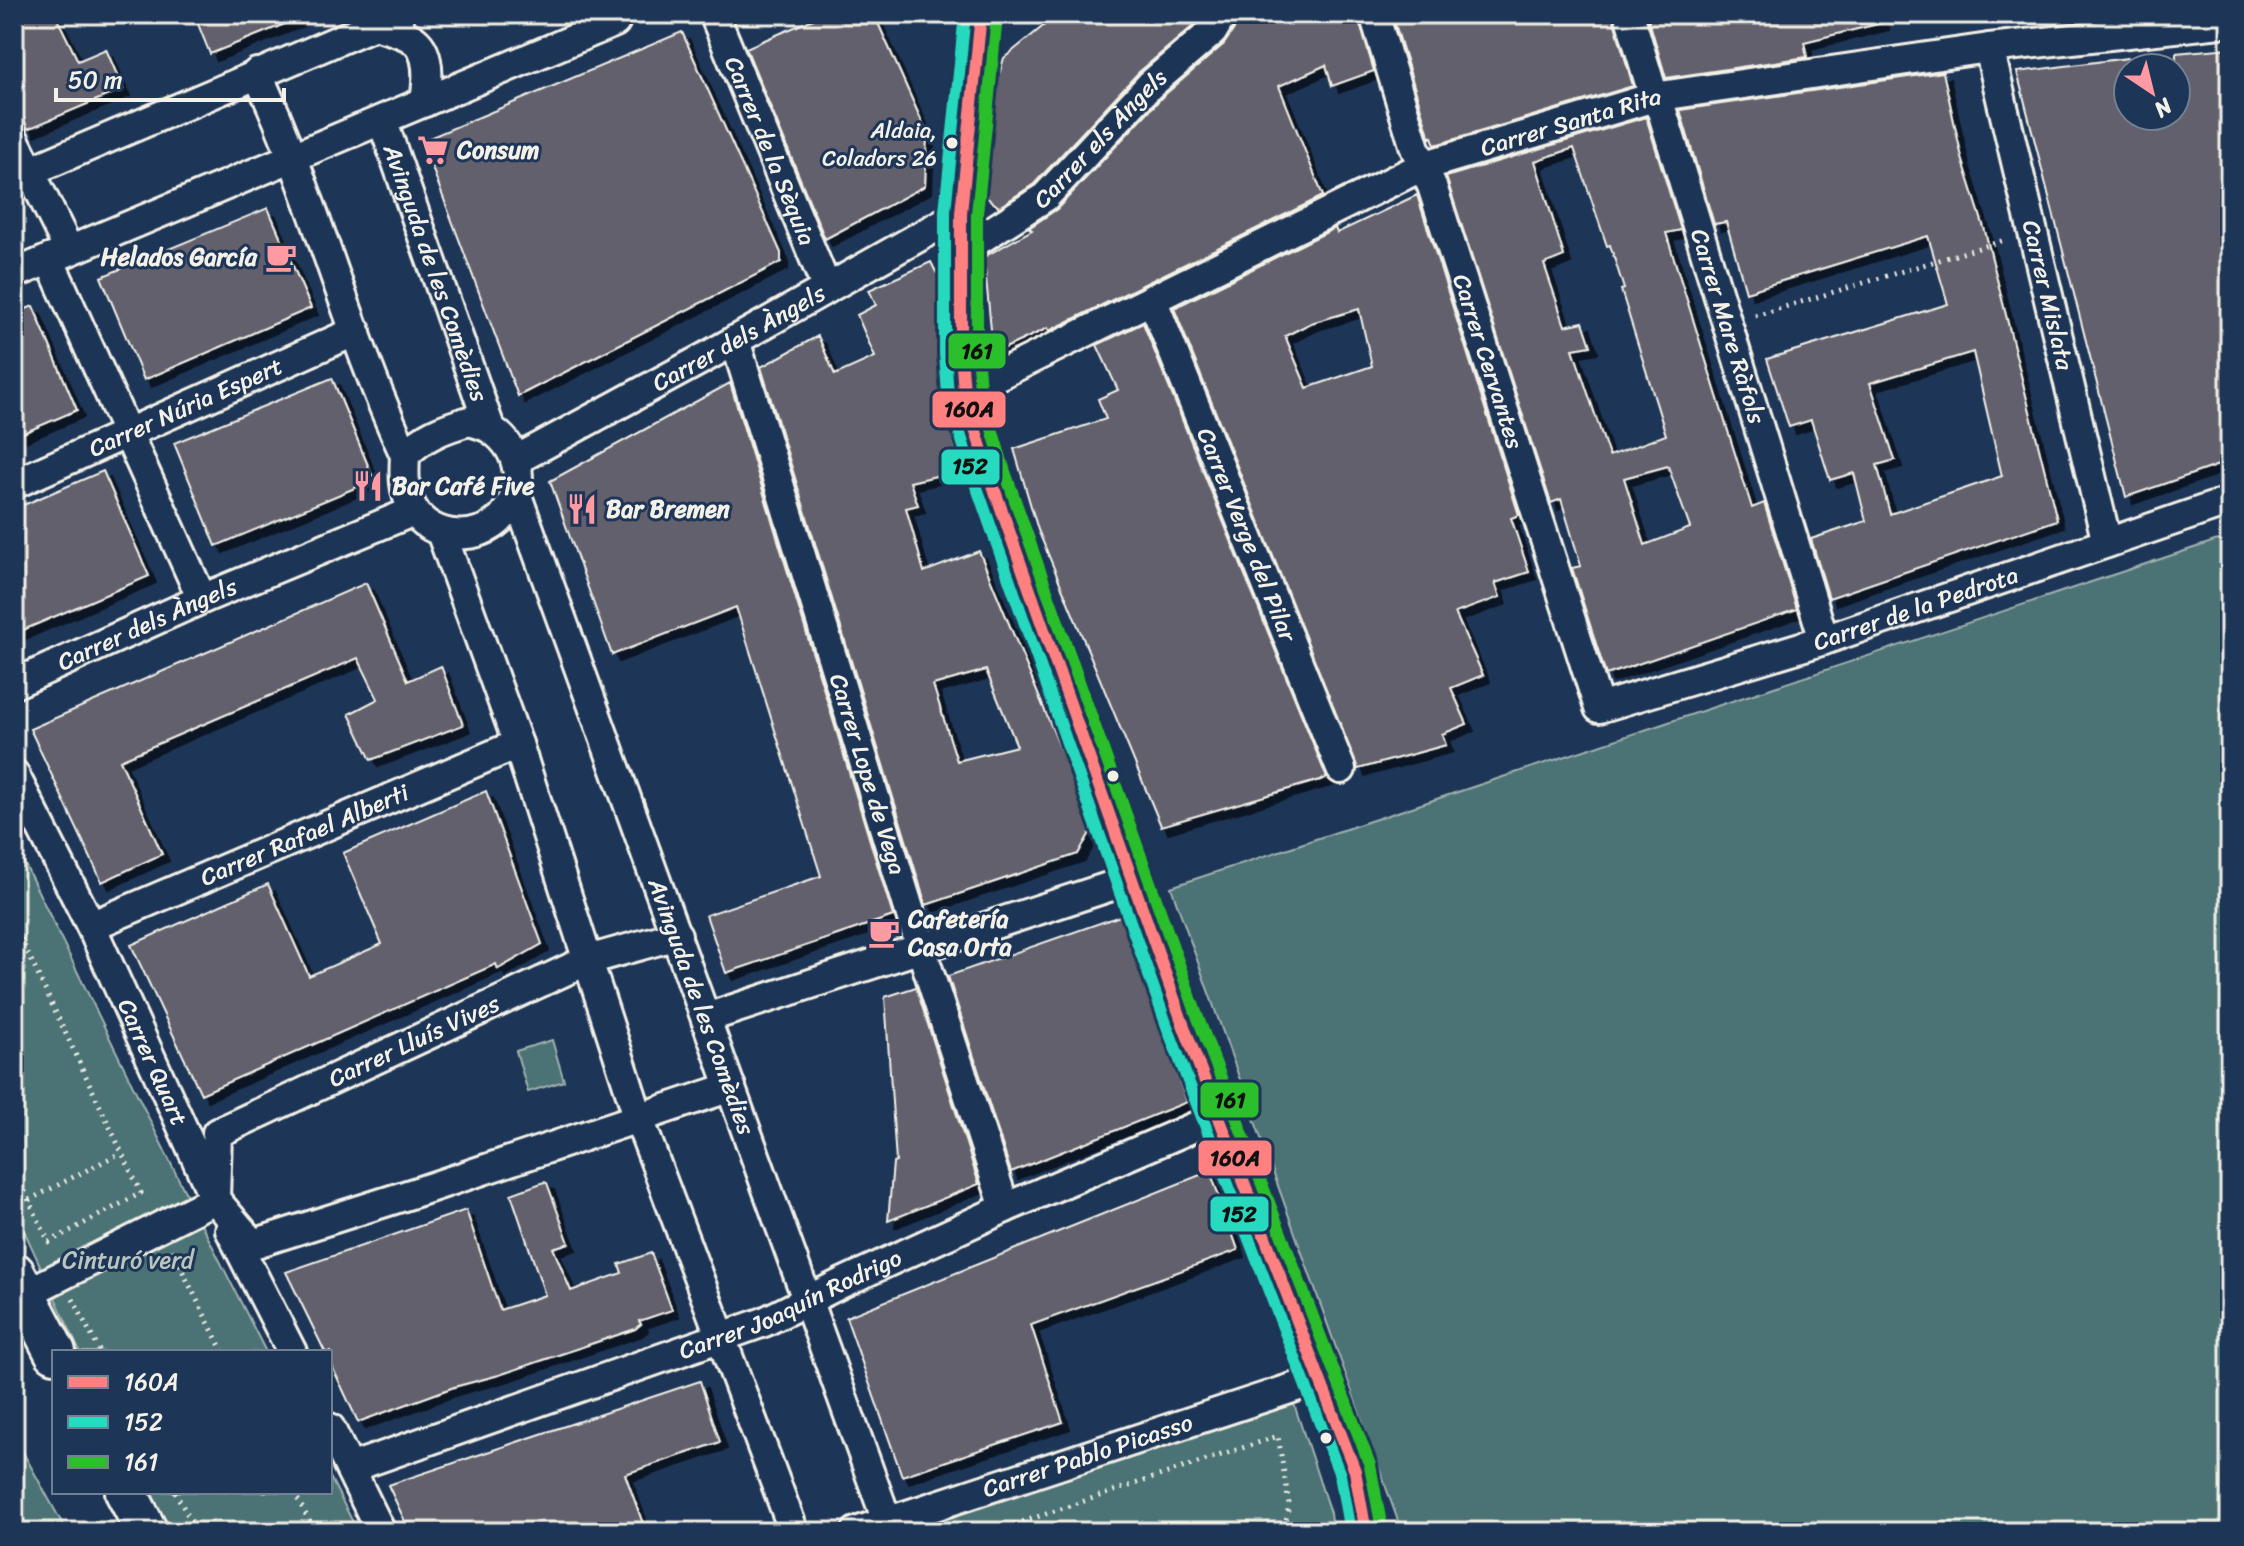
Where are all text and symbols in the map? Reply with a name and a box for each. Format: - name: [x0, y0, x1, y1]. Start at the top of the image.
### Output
- street label: Carrer de la Sèquia: [713, 50, 828, 252]
- scale bar: [56, 52, 284, 102]
- north arrow: [2112, 52, 2192, 132]
- street label: Carrer els Àngels: [1025, 58, 1177, 220]
- text: 50 m: [68, 59, 123, 101]
- street label: Carrer Santa Rita: [1475, 75, 1664, 169]
- text: N: [2145, 87, 2181, 129]
- place label: Aldaia, Coladors 26: [822, 111, 937, 178]
- place label: Consum: [456, 129, 539, 171]
- supermarket icon: Consum: [416, 133, 450, 167]
- marker: Aldaia, Coladors 26: [944, 135, 960, 151]
- street label: Avinguda de les Comèdies: [371, 137, 500, 408]
- street label: Carrer Mislata: [2010, 216, 2086, 375]
- street label: Carrer Mare Ràfols: [1678, 223, 1778, 430]
- place label: Helados García: [101, 236, 258, 278]
- cafe icon: Helados García: [264, 240, 298, 274]
- street label: Carrer Cervantes: [1440, 269, 1536, 454]
- street label: Carrer dels Àngels: [644, 272, 834, 403]
- line badge: 161: [947, 332, 1007, 370]
- text: 161: [961, 332, 993, 371]
- street label: Carrer Núria Espert: [82, 345, 290, 469]
- line badge: 160A: [931, 390, 1007, 429]
- text: 160A: [944, 390, 994, 429]
- street label: Carrer Verge del Pilar: [1185, 421, 1309, 649]
- text: 152: [952, 447, 988, 486]
- line badge: 152: [940, 448, 1001, 486]
- place label: Bar Café Five: [392, 465, 535, 507]
- restaurant icon: Bar Café Five: [351, 469, 385, 503]
- place label: Bar Bremen: [606, 488, 730, 530]
- restaurant icon: Bar Bremen: [565, 492, 599, 526]
- street label: Carrer de la Pedrota: [1808, 554, 2024, 663]
- street label: Carrer dels Àngels: [50, 565, 245, 683]
- street label: Carrer Lope de Vega: [817, 668, 918, 880]
- unlabelled marker: [1105, 768, 1121, 784]
- street label: Carrer Rafael Alberti: [193, 771, 417, 898]
- street label: Avinguda de les Comèdies: [635, 871, 767, 1142]
- place label: Cafetería Casa Orta: [907, 898, 1012, 968]
- cafe icon: Cafetería Casa Orta: [867, 916, 901, 950]
- street label: Carrer Lluís Vives: [321, 982, 508, 1099]
- street label: Carrer Quart: [106, 992, 200, 1133]
- line badge: 161: [1199, 1081, 1260, 1119]
- text: 161: [1214, 1081, 1246, 1120]
- line badge: 160A: [1197, 1139, 1273, 1177]
- text: 160A: [1210, 1139, 1260, 1178]
- line badge: 152: [1209, 1195, 1270, 1233]
- text: 152: [1221, 1195, 1257, 1234]
- street label: Carrer Joaquín Rodrigo: [673, 1237, 909, 1372]
- park label: Cinturó verd: [62, 1239, 195, 1281]
- legend: [52, 1350, 332, 1494]
- text: 160A: [124, 1361, 179, 1403]
- text: 152: [124, 1401, 163, 1443]
- street label: Carrer Pablo Picasso: [977, 1401, 1198, 1510]
- unlabelled marker: [1318, 1430, 1334, 1446]
- text: 161: [124, 1441, 158, 1483]

